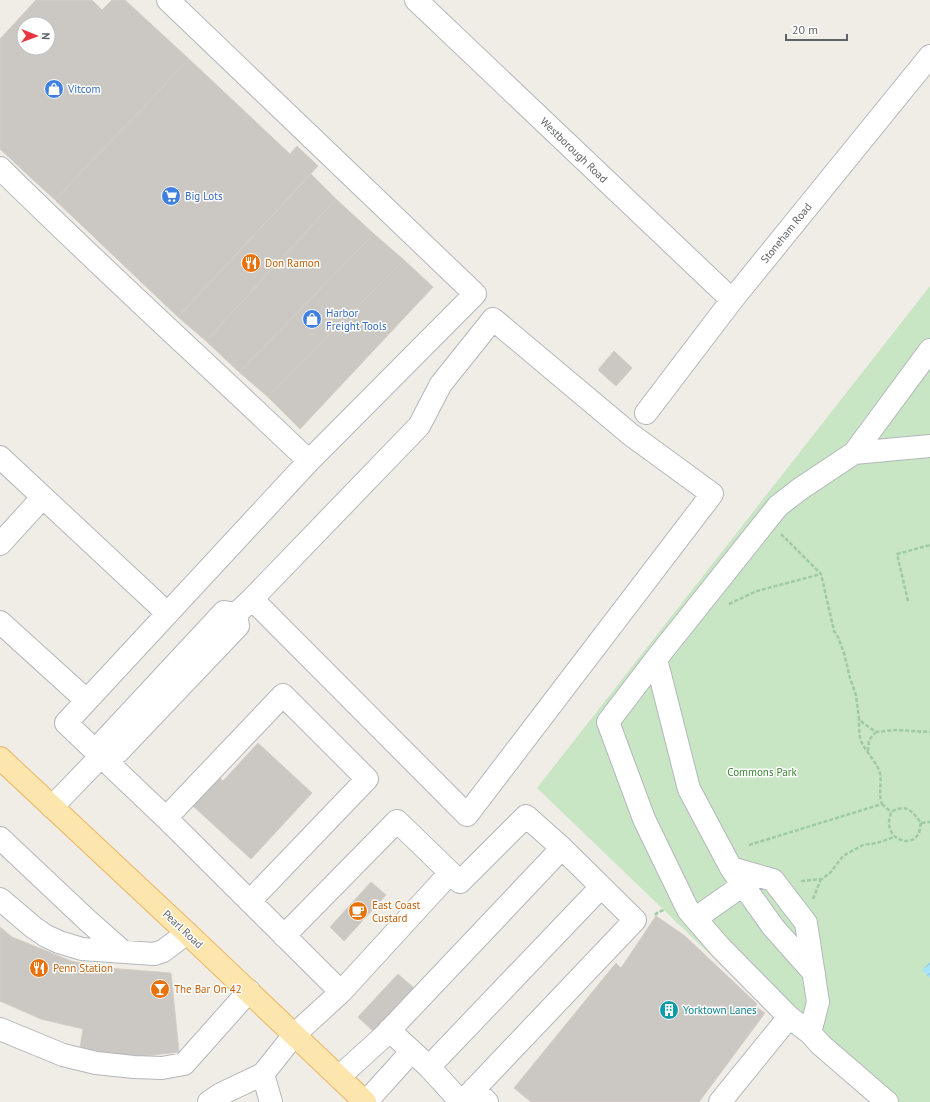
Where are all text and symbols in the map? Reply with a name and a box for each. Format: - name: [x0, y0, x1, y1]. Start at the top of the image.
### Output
- north arrow: [16, 16, 56, 56]
- scale bar: [786, 16, 847, 42]
- text: 20 m: [792, 22, 818, 37]
- text: N: [39, 32, 53, 40]
- shop icon: Vitcom: [43, 78, 65, 100]
- place label: Vitcom: [67, 82, 100, 96]
- street label: Westborough Road: [537, 114, 611, 186]
- supermarket icon: Big Lots: [160, 185, 182, 207]
- place label: Big Lots: [185, 189, 223, 203]
- street label: Stoneham Road: [757, 200, 815, 266]
- restaurant icon: Don Ramon: [240, 252, 262, 274]
- place label: Don Ramon: [265, 256, 320, 270]
- place label: Harbor Freight Tools: [326, 306, 387, 333]
- shop icon: Harbor Freight Tools: [301, 308, 323, 330]
- park label: Commons Park: [727, 765, 797, 779]
- place label: East Coast Custard: [372, 898, 421, 925]
- cafe icon: East Coast Custard: [347, 900, 369, 922]
- street label: Pearl Road: [160, 907, 206, 951]
- restaurant icon: Penn Station: [28, 957, 50, 979]
- place label: Penn Station: [53, 961, 113, 975]
- bar icon: The Bar On 42: [149, 978, 171, 1000]
- place label: The Bar On 42: [174, 982, 242, 996]
- building icon: Yorktown Lanes: [658, 999, 680, 1021]
- place label: Yorktown Lanes: [683, 1003, 757, 1017]

